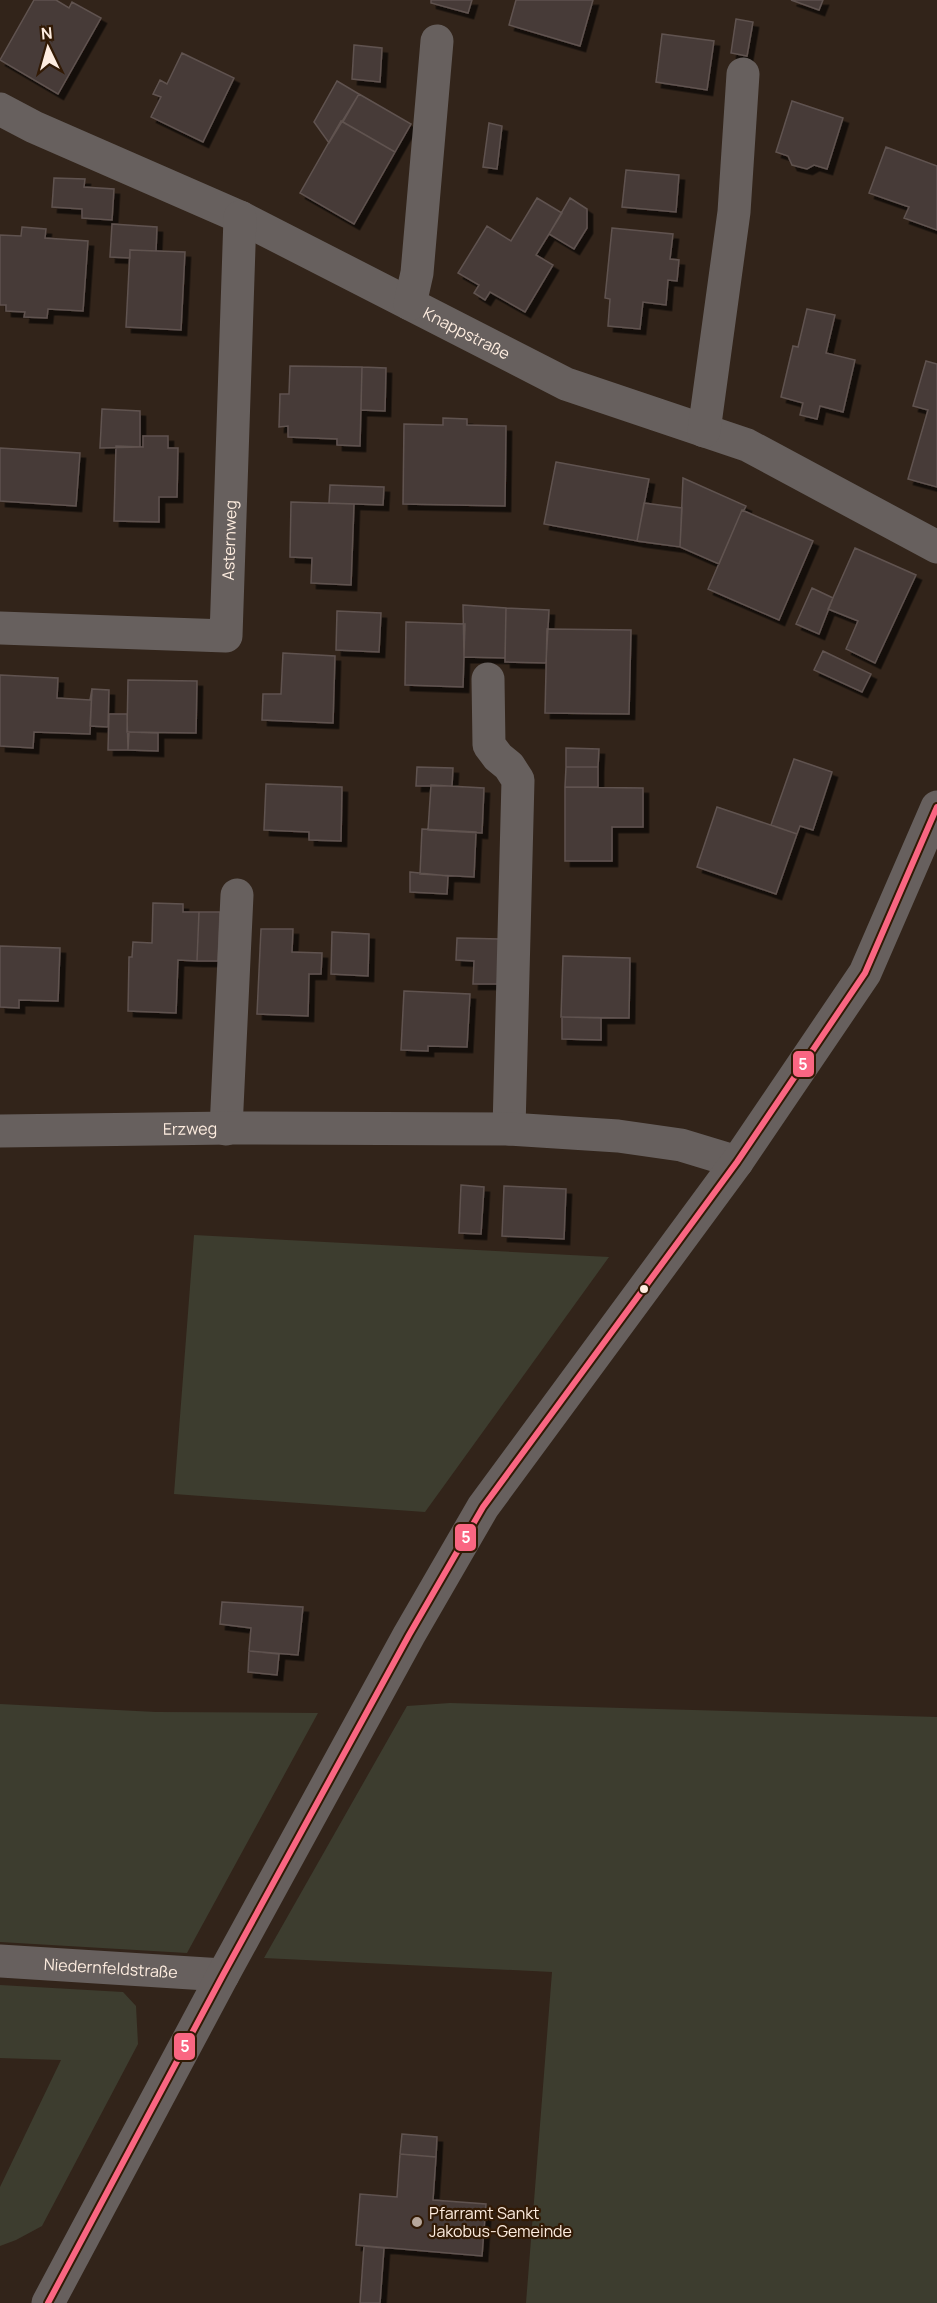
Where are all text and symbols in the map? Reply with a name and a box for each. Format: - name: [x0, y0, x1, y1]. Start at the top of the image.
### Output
- north arrow: [18, 18, 78, 78]
- text: N: [40, 22, 53, 45]
- street label: Knappstraße: [419, 302, 514, 365]
- street label: Asternweg: [217, 500, 242, 581]
- line badge: 5: [792, 1050, 815, 1078]
- text: 5: [798, 1053, 808, 1075]
- street label: Erzweg: [163, 1117, 217, 1140]
- unlabelled marker: [638, 1283, 650, 1295]
- line badge: 5: [454, 1523, 477, 1552]
- text: 5: [461, 1526, 471, 1548]
- street label: Niedernfeldstraße: [43, 1953, 178, 1983]
- line badge: 5: [173, 2032, 196, 2061]
- text: 5: [180, 2035, 190, 2057]
- place label: Pfarramt Sankt Jakobus-Gemeinde: [429, 2202, 572, 2242]
- marker: Pfarramt Sankt Jakobus-Gemeinde: [410, 2215, 424, 2229]

